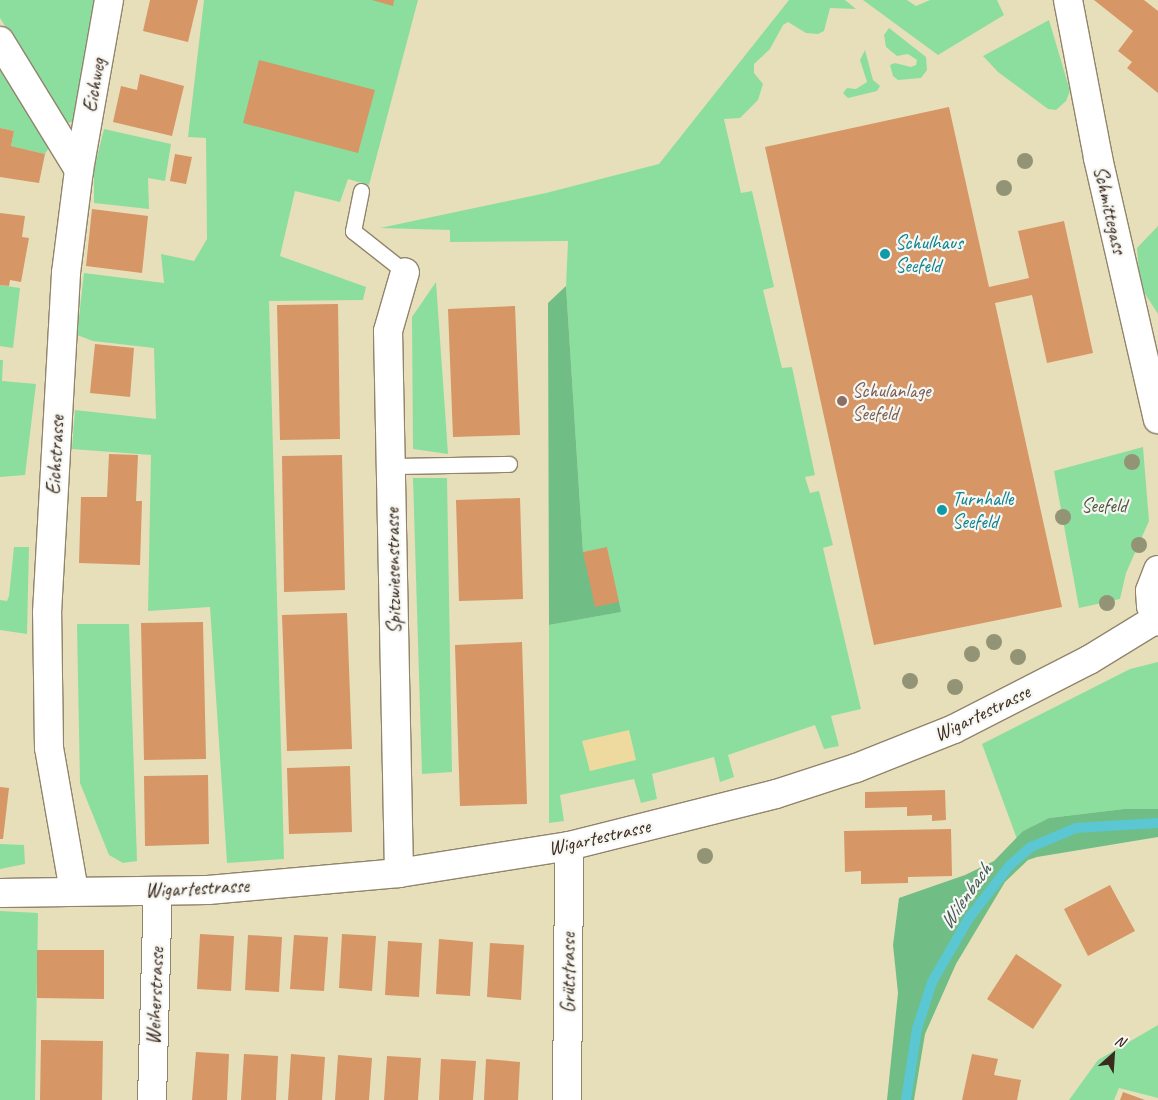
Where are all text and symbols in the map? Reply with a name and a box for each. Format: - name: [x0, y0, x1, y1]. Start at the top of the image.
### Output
- street label: Eichweg: [77, 56, 111, 114]
- street label: Schmittegass: [1088, 164, 1132, 256]
- place label: Schulhaus Seefeld: [895, 230, 963, 277]
- marker: Schulhaus Seefeld: [879, 248, 891, 260]
- place label: Schulanlage Seefeld: [852, 378, 930, 425]
- marker: Schulanlage Seefeld: [836, 395, 848, 407]
- street label: Eichstrasse: [41, 415, 69, 495]
- place label: Turnhalle Seefeld: [952, 486, 1013, 533]
- park label: Seefeld: [1081, 493, 1127, 517]
- marker: Turnhalle Seefeld: [936, 504, 948, 516]
- street label: Spitzwiesenstrasse: [380, 508, 406, 634]
- street label: Wigartestrasse: [930, 679, 1034, 747]
- street label: Wigartestrasse: [546, 814, 652, 860]
- water label: Wilenbach: [933, 858, 997, 934]
- street label: Wigartestrasse: [145, 873, 249, 903]
- street label: Grütstrasse: [556, 933, 580, 1013]
- street label: Weiherstrasse: [141, 947, 169, 1045]
- north arrow: [1088, 1030, 1138, 1080]
- text: N: [1112, 1032, 1127, 1051]

